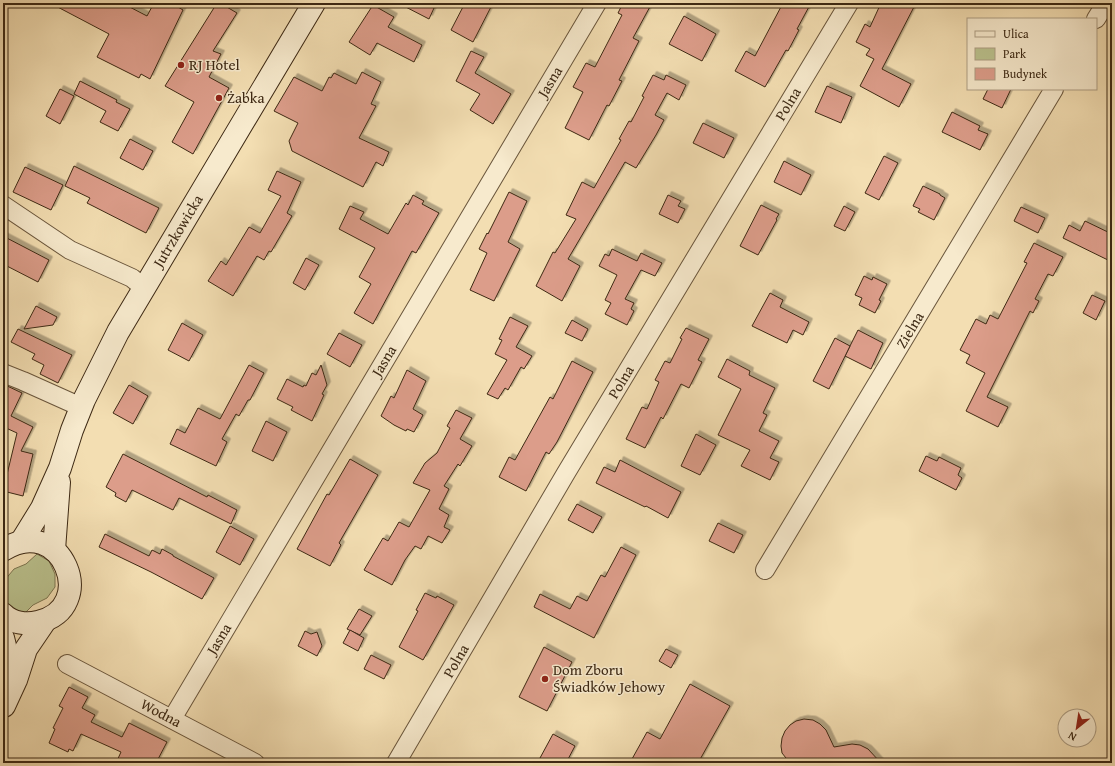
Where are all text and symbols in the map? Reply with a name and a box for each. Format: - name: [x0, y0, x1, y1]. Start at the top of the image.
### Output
- legend: [967, 18, 1097, 90]
- text: Ulica: [1003, 25, 1029, 42]
- text: Park: [1003, 45, 1027, 62]
- place label: RJ Hotel: [189, 54, 240, 75]
- marker: RJ Hotel: [176, 60, 186, 70]
- street label: Jasna: [531, 62, 567, 103]
- text: Budynek: [1003, 65, 1048, 82]
- street label: Polna: [769, 83, 806, 124]
- place label: Żabka: [227, 87, 265, 108]
- marker: Żabka: [214, 93, 224, 103]
- street label: Jutrzkowicka: [147, 190, 208, 273]
- street label: Zielna: [891, 308, 929, 352]
- street label: Jasna: [365, 341, 401, 382]
- street label: Polna: [602, 361, 639, 402]
- street label: Jasna: [200, 619, 236, 660]
- street label: Polna: [438, 640, 474, 681]
- place label: Dom Zboru Świadków Jehowy: [553, 659, 666, 697]
- marker: Dom Zboru Świadków Jehowy: [540, 674, 550, 684]
- street label: Wodna: [137, 693, 185, 732]
- north arrow: [1057, 708, 1097, 748]
- text: N: [1064, 728, 1079, 745]

